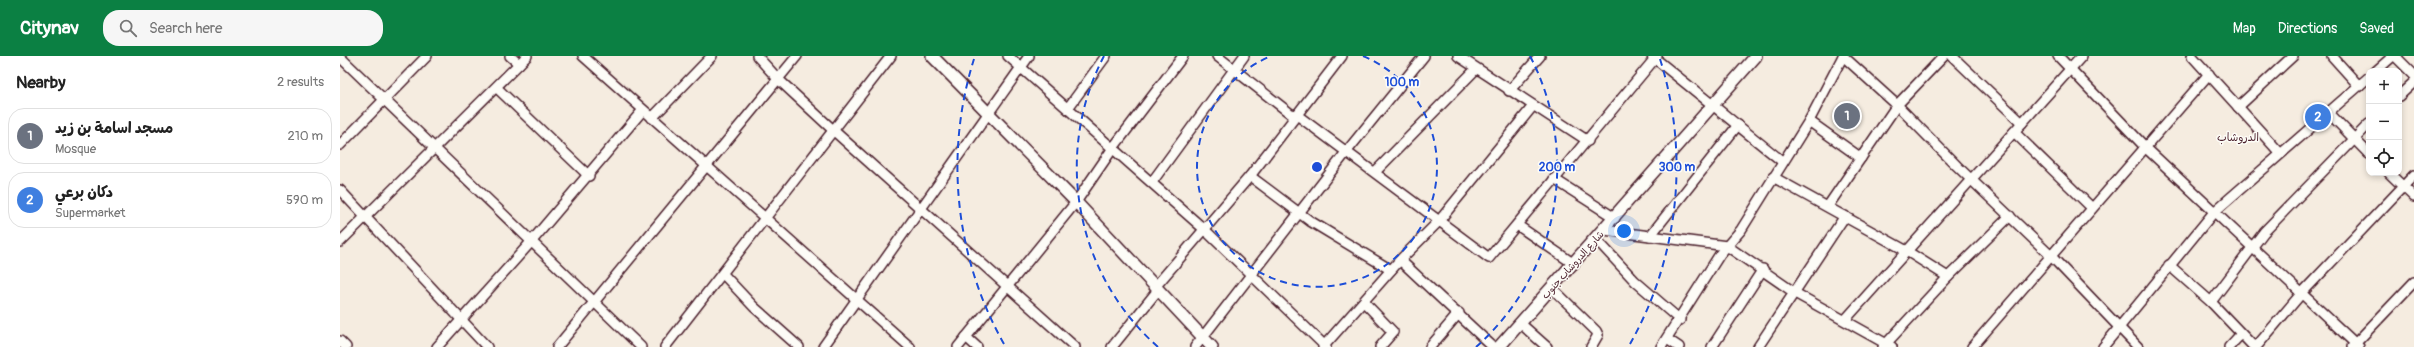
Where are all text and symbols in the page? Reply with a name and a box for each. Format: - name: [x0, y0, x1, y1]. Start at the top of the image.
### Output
- search box: [103, 10, 383, 46]
- text: Citynav: [20, 16, 79, 40]
- icon: search: [117, 17, 139, 39]
- text: Search here: [149, 19, 222, 38]
- text: Map: [2233, 20, 2256, 37]
- text: Directions: [2278, 20, 2337, 37]
- text: Saved: [2359, 20, 2394, 37]
- map controls: [2366, 68, 2402, 176]
- button: +: [2366, 68, 2402, 104]
- text: Nearby: [16, 72, 65, 93]
- text: 2 results: [277, 74, 324, 90]
- text: 100 m: [1385, 75, 1420, 90]
- pin: 1: [1834, 101, 1860, 131]
- pin: 2: [2305, 102, 2331, 132]
- button: −: [2366, 104, 2402, 140]
- text: مسجد اسامة بن زيد: [55, 119, 173, 138]
- text: 1: [27, 128, 33, 144]
- text: 210 m: [287, 128, 323, 144]
- district label: الدروشاب: [2217, 131, 2259, 145]
- button: locate: [2366, 140, 2402, 176]
- text: Mosque: [55, 141, 96, 157]
- centre of rings: [1310, 160, 1324, 174]
- text: 200 m: [1539, 160, 1576, 175]
- text: 300 m: [1659, 160, 1696, 175]
- text: دكان برعي: [55, 183, 113, 202]
- text: 2: [26, 192, 34, 208]
- text: 590 m: [286, 192, 323, 208]
- text: Supermarket: [55, 205, 126, 221]
- your location: [1614, 221, 1634, 241]
- street label: شارع الدروشاب جنوب: [1539, 228, 1608, 302]

